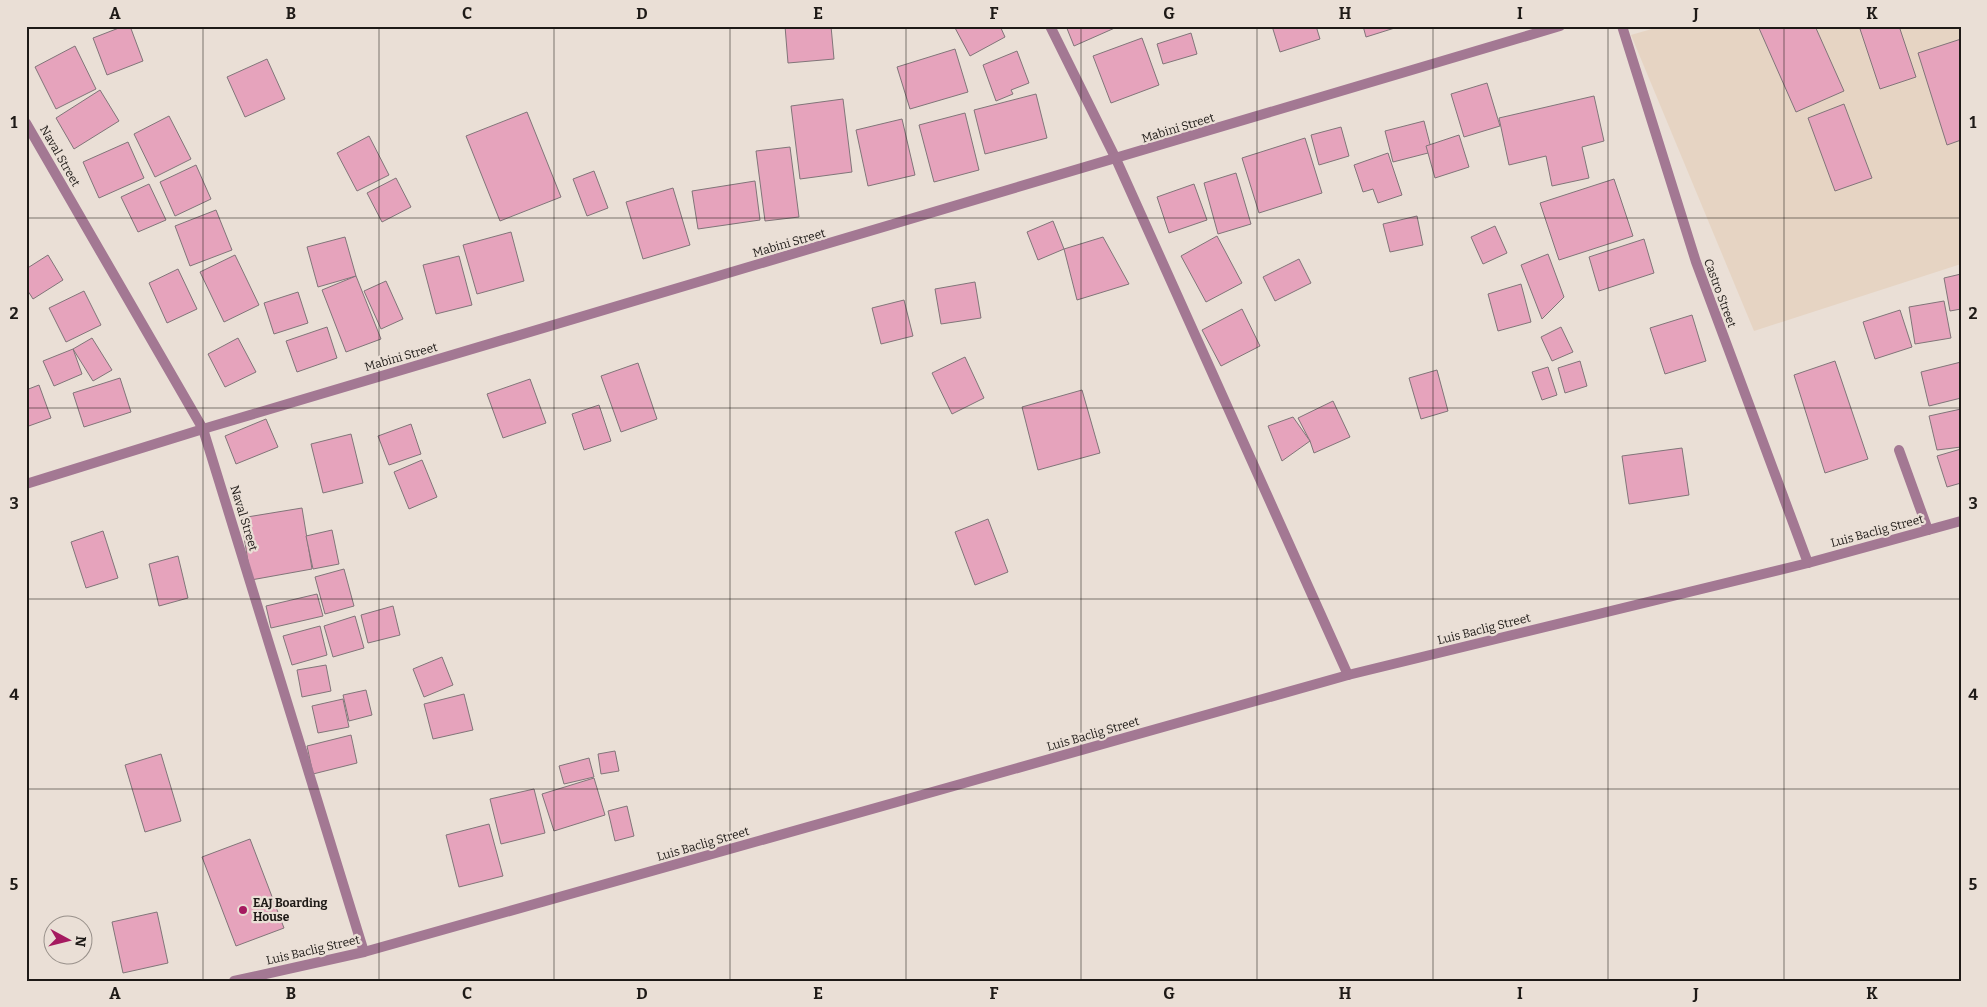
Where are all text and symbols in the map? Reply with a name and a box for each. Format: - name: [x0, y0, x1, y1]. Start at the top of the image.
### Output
- text: A: [109, 4, 121, 23]
- text: B: [286, 4, 296, 23]
- text: C: [462, 4, 472, 23]
- text: D: [636, 4, 648, 23]
- text: E: [813, 4, 823, 23]
- text: F: [990, 4, 999, 23]
- text: G: [1163, 4, 1175, 23]
- text: H: [1339, 4, 1352, 23]
- text: I: [1517, 4, 1523, 23]
- text: J: [1692, 4, 1699, 23]
- text: K: [1866, 4, 1878, 23]
- street label: Mabini Street: [1140, 110, 1217, 146]
- text: 1: [11, 113, 18, 132]
- text: 1: [1970, 113, 1977, 132]
- street label: Naval Street: [37, 123, 83, 189]
- street label: Mabini Street: [751, 226, 828, 260]
- street label: Castro Street: [1701, 257, 1739, 330]
- text: 2: [9, 304, 19, 323]
- text: 2: [1968, 304, 1978, 323]
- street label: Mabini Street: [363, 340, 440, 374]
- street label: Naval Street: [227, 483, 261, 553]
- text: 3: [9, 494, 19, 513]
- text: 3: [1968, 494, 1978, 513]
- street label: Luis Baclig Street: [1829, 512, 1926, 550]
- street label: Luis Baclig Street: [1436, 610, 1533, 647]
- text: 4: [9, 685, 19, 704]
- text: 4: [1968, 685, 1978, 704]
- street label: Luis Baclig Street: [1045, 714, 1141, 754]
- street label: Luis Baclig Street: [655, 824, 751, 864]
- text: 5: [10, 875, 19, 894]
- text: 5: [1969, 875, 1978, 894]
- place label: EAJ Boarding House: [253, 896, 327, 924]
- marker: EAJ Boarding House: [237, 904, 249, 916]
- north arrow: [42, 914, 92, 964]
- street label: Luis Baclig Street: [265, 932, 362, 968]
- text: N: [71, 935, 90, 948]
- text: A: [109, 984, 121, 1003]
- text: B: [286, 984, 296, 1003]
- text: C: [462, 984, 472, 1003]
- text: D: [636, 984, 648, 1003]
- text: E: [813, 984, 823, 1003]
- text: F: [990, 984, 999, 1003]
- text: G: [1163, 984, 1175, 1003]
- text: H: [1339, 984, 1352, 1003]
- text: I: [1517, 984, 1523, 1003]
- text: J: [1692, 984, 1699, 1003]
- text: K: [1866, 984, 1878, 1003]

